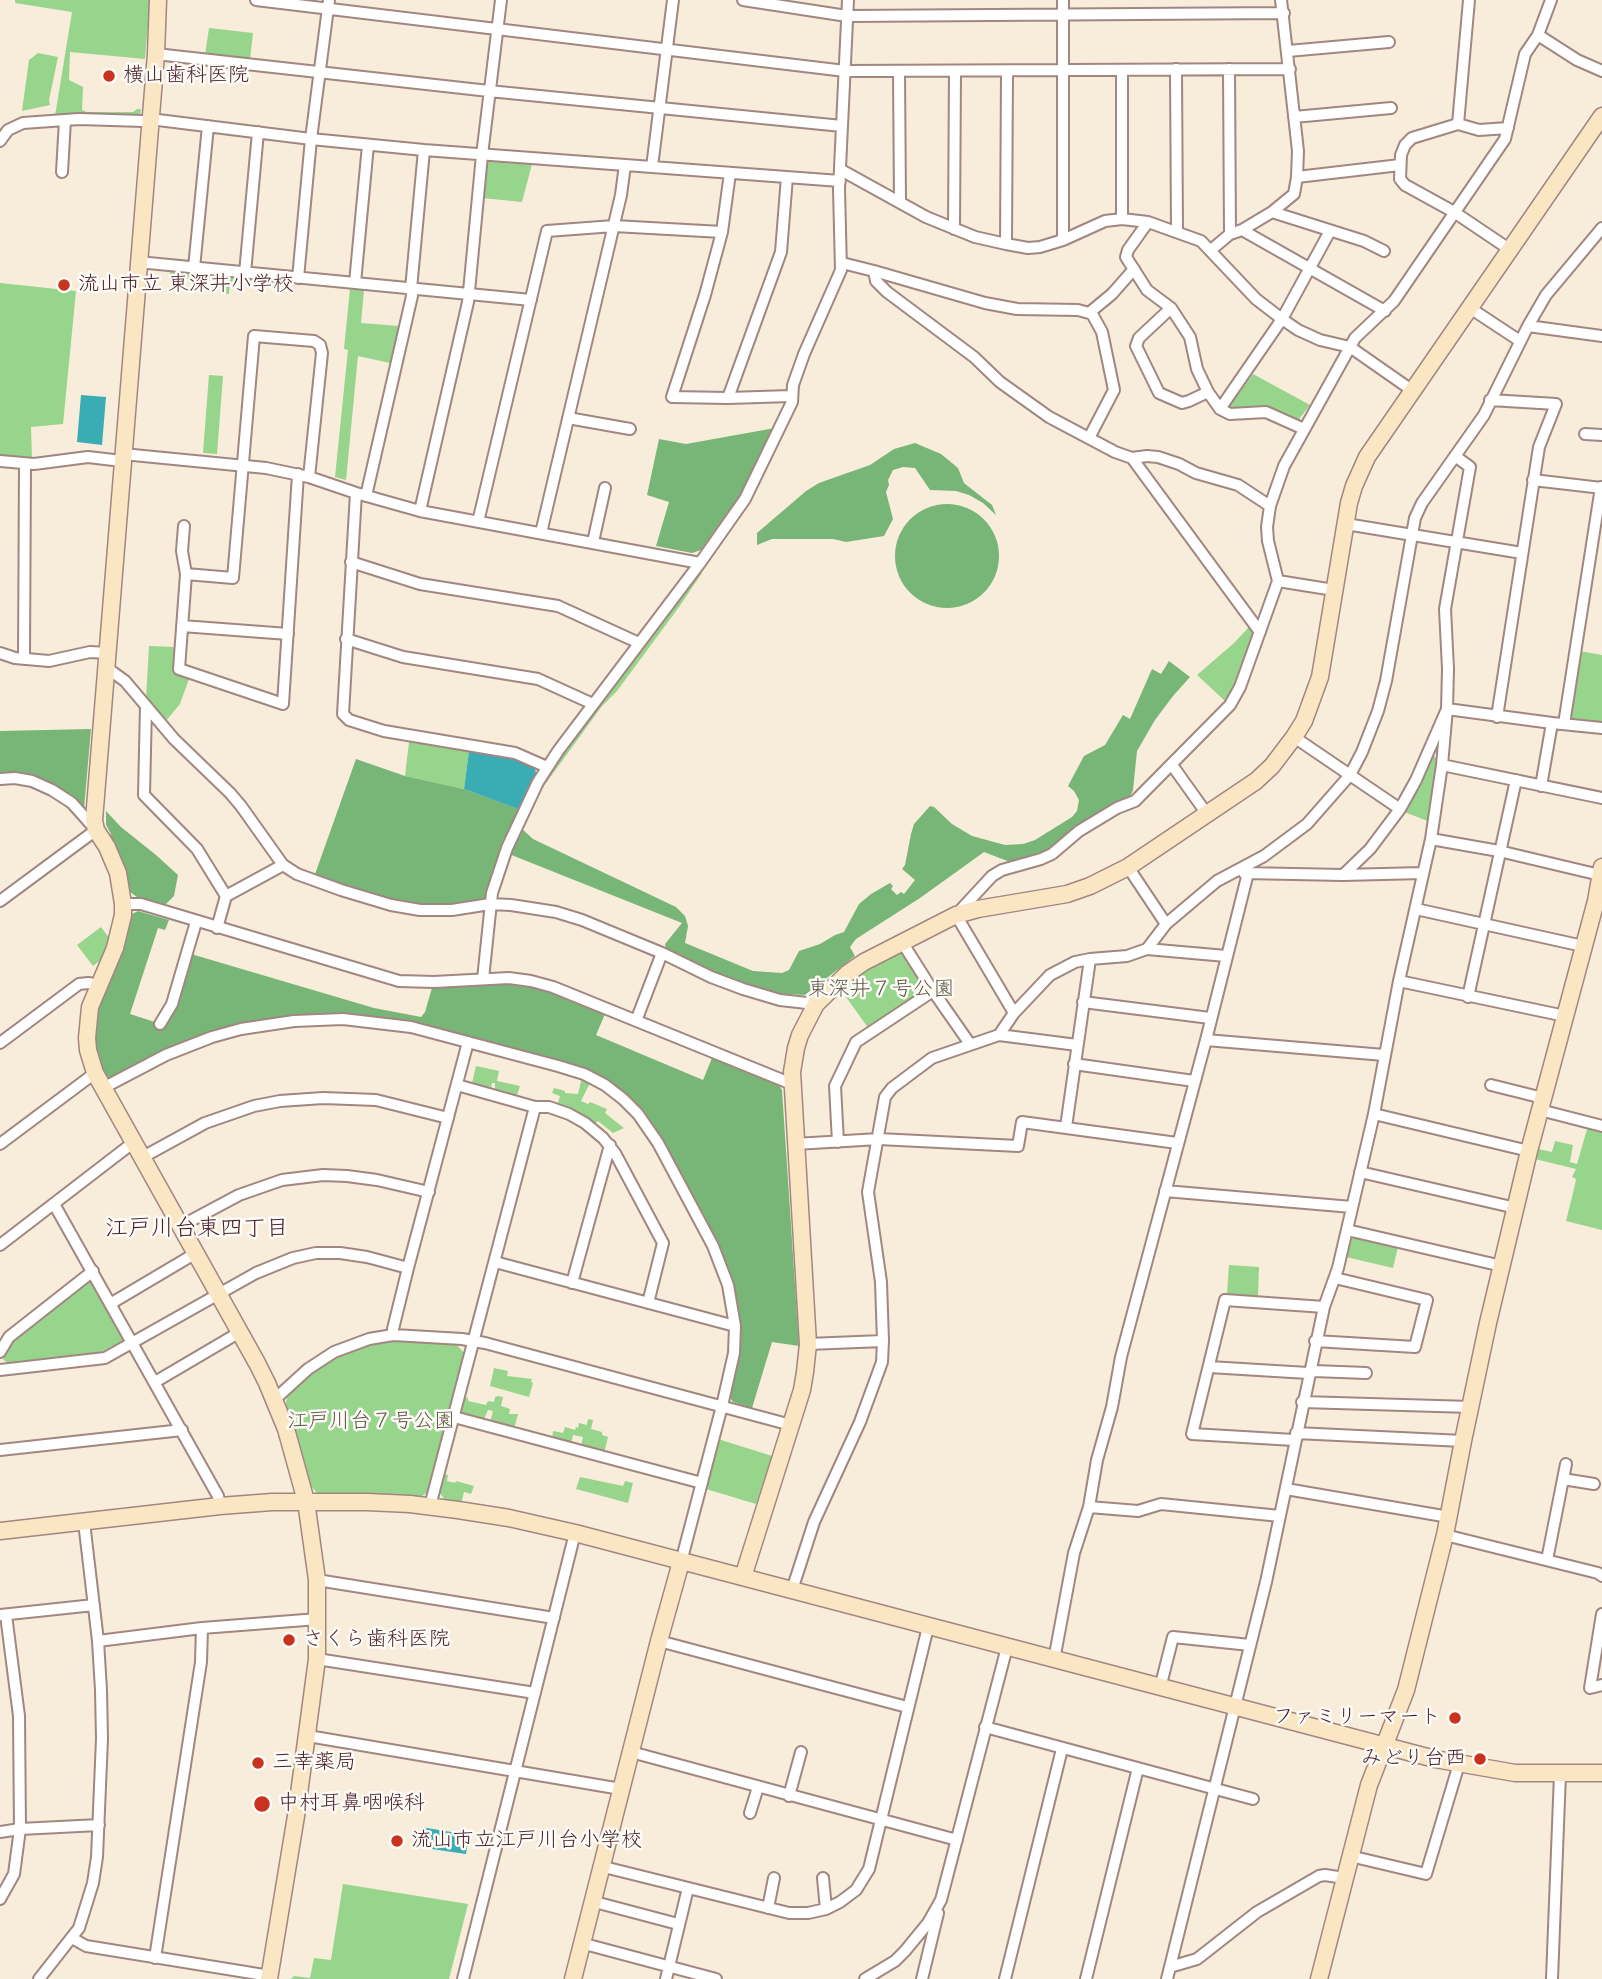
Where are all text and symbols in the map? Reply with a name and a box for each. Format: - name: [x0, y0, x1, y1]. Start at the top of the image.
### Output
- place label: 横山歯科医院: [123, 63, 249, 89]
- marker: 横山歯科医院: [101, 68, 117, 84]
- place label: 流山市立 東深井小学校: [78, 272, 294, 298]
- marker: 流山市立 東深井小学校: [56, 277, 72, 293]
- park label: 東深井７号公園: [808, 977, 954, 1003]
- district label: 江戸川台東四丁目: [105, 1215, 289, 1243]
- park label: 江戸川台７号公園: [287, 1409, 455, 1435]
- place label: さくら歯科医院: [303, 1627, 450, 1653]
- marker: さくら歯科医院: [281, 1632, 297, 1648]
- place label: ファミリーマート: [1273, 1705, 1441, 1731]
- marker: ファミリーマート: [1447, 1710, 1463, 1726]
- place label: みどり台西: [1361, 1746, 1466, 1772]
- place label: 三幸薬局: [272, 1750, 356, 1776]
- marker: みどり台西: [1472, 1751, 1488, 1767]
- marker: 三幸薬局: [250, 1755, 266, 1771]
- place label: 中村耳鼻咽喉科: [278, 1791, 425, 1817]
- marker: 中村耳鼻咽喉科: [252, 1794, 272, 1814]
- place label: 流山市立江戸川台小学校: [411, 1828, 642, 1854]
- marker: 流山市立江戸川台小学校: [389, 1833, 405, 1849]

